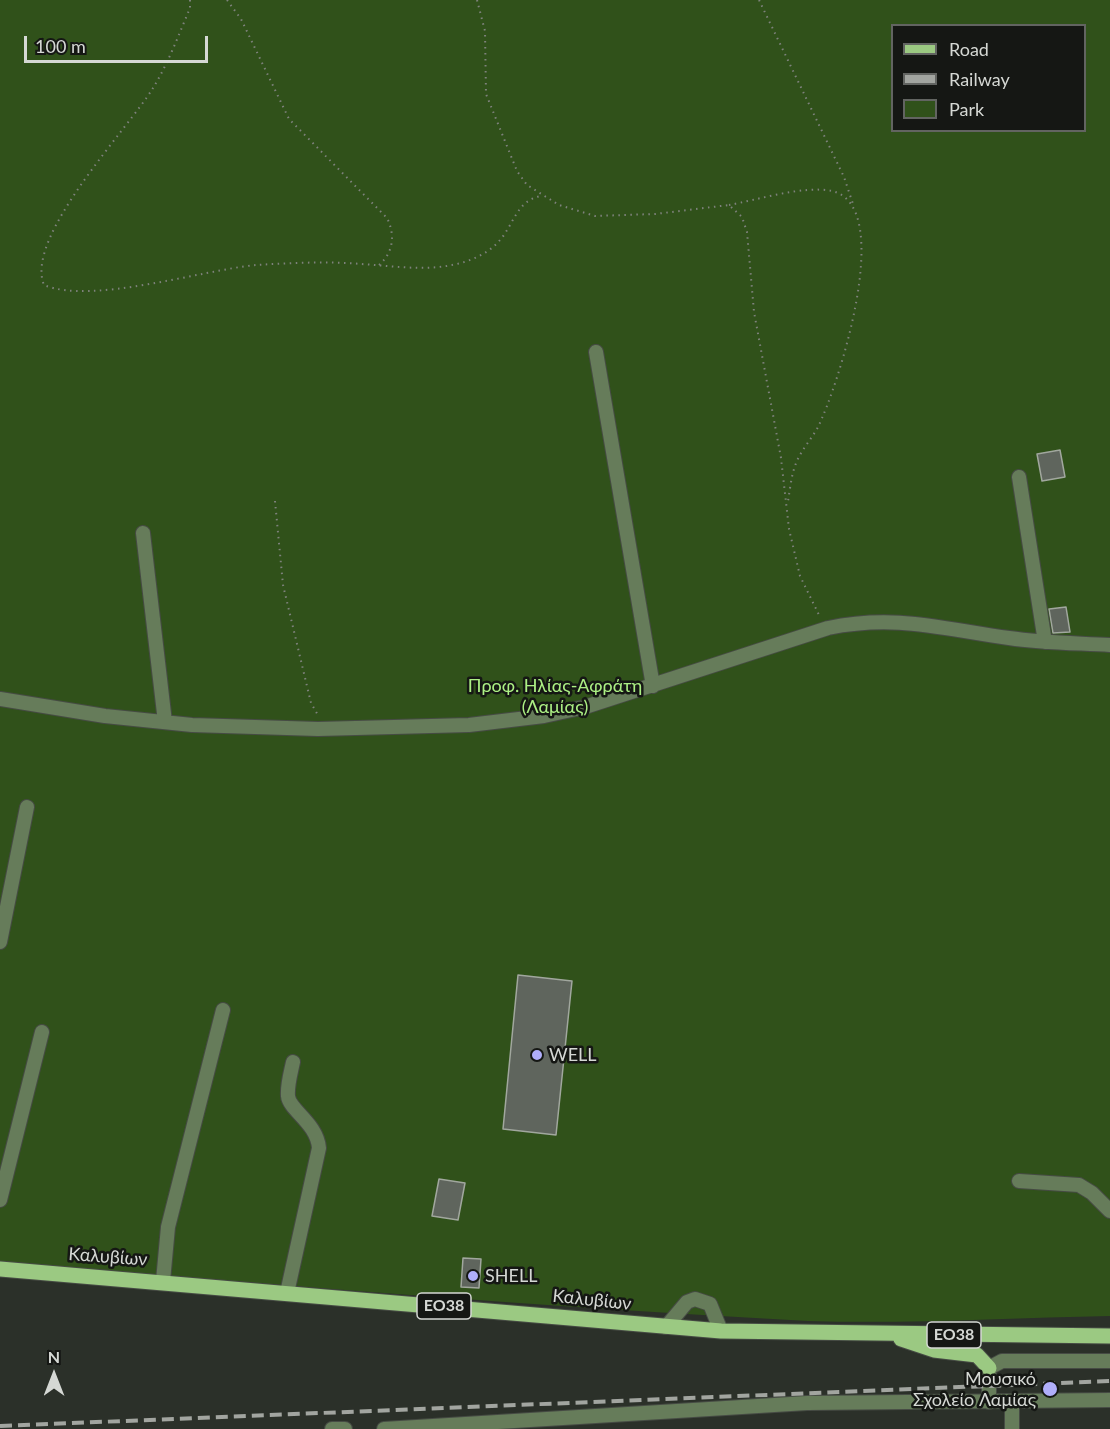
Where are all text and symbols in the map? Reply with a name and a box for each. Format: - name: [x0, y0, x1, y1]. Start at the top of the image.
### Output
- scale bar: [27, 24, 212, 62]
- legend: [891, 24, 1086, 132]
- text: 100 m: [35, 35, 86, 57]
- text: Road: [949, 38, 989, 60]
- text: Railway: [949, 68, 1010, 90]
- text: Park: [949, 98, 984, 120]
- park label: Προφ. Ηλίας-Αφράτη (Λαμίας): [468, 675, 642, 718]
- place label: WELL: [549, 1044, 597, 1066]
- marker: WELL: [530, 1048, 544, 1062]
- street label: Καλυβίων: [68, 1243, 148, 1271]
- place label: SHELL: [485, 1265, 537, 1287]
- marker: SHELL: [466, 1269, 480, 1283]
- street label: Καλυβίων: [552, 1285, 632, 1315]
- road number: ΕΟ38: [417, 1293, 471, 1319]
- road number: ΕΟ38: [927, 1322, 981, 1348]
- north arrow: [24, 1345, 84, 1405]
- text: N: [48, 1347, 60, 1366]
- place label: Μουσικό Σχολείο Λαμίας: [913, 1368, 1036, 1410]
- marker: Μουσικό Σχολείο Λαμίας: [1041, 1380, 1059, 1398]

